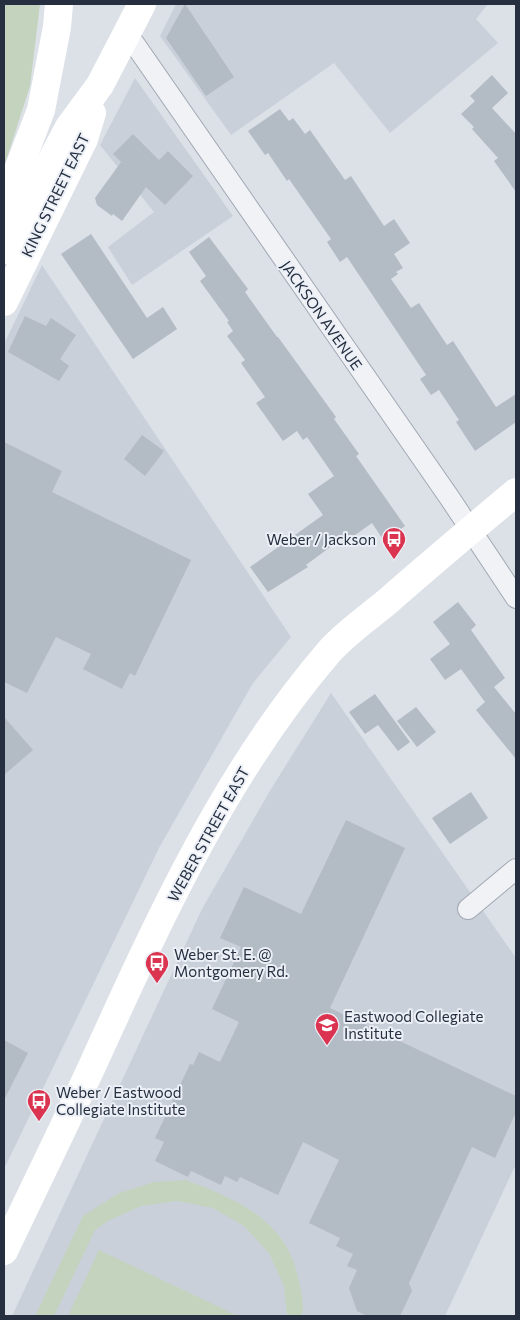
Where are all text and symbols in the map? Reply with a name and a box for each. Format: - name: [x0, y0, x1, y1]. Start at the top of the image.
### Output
- street label: KING STREET EAST: [17, 130, 93, 260]
- street label: JACKSON AVENUE: [277, 257, 367, 373]
- bus stop icon: Weber / Jackson: [381, 526, 407, 560]
- place label: Weber / Jackson: [267, 530, 376, 548]
- street label: WEBER STREET EAST: [163, 763, 253, 905]
- place label: Weber St. E. @ Montgomery Rd.: [174, 945, 288, 980]
- bus stop icon: Weber St. E. @ Montgomery Rd.: [144, 950, 170, 984]
- place label: Eastwood Collegiate Institute: [344, 1007, 484, 1042]
- school or university icon: Eastwood Collegiate Institute: [314, 1012, 340, 1046]
- place label: Weber / Eastwood Collegiate Institute: [56, 1083, 186, 1118]
- bus stop icon: Weber / Eastwood Collegiate Institute: [26, 1088, 52, 1122]

